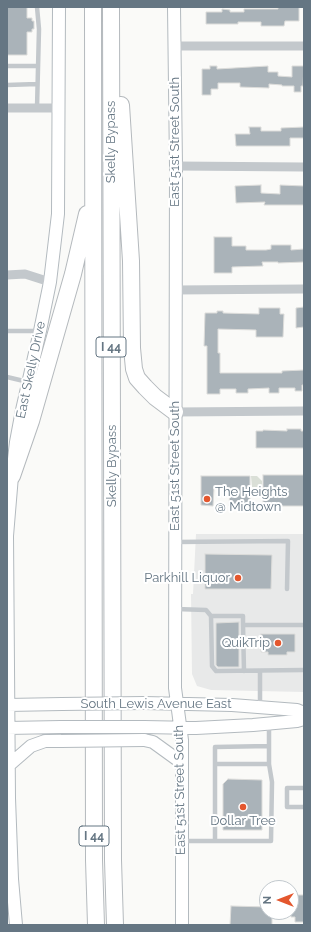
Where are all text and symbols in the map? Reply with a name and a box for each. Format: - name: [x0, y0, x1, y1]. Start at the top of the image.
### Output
- street label: East 51st Street South: [167, 77, 183, 207]
- street label: Skelly Bypass: [103, 101, 119, 183]
- street label: East Skelly Drive: [13, 320, 49, 420]
- road number: I 44: [96, 337, 126, 357]
- street label: East 51st Street South: [167, 401, 183, 531]
- street label: Skelly Bypass: [104, 425, 120, 507]
- place label: The Heights @ Midtown: [215, 484, 288, 515]
- marker: The Heights @ Midtown: [202, 494, 212, 504]
- place label: Parkhill Liquor: [144, 570, 230, 586]
- marker: Parkhill Liquor: [233, 573, 243, 583]
- place label: QuikTrip: [222, 635, 270, 651]
- marker: QuikTrip: [273, 638, 283, 648]
- street label: South Lewis Avenue East: [80, 696, 232, 712]
- street label: East 51st Street South: [171, 725, 189, 855]
- marker: Dollar Tree: [238, 802, 248, 812]
- place label: Dollar Tree: [210, 813, 276, 829]
- road number: I 44: [79, 826, 109, 846]
- north arrow: [259, 880, 299, 920]
- text: N: [261, 896, 274, 904]

